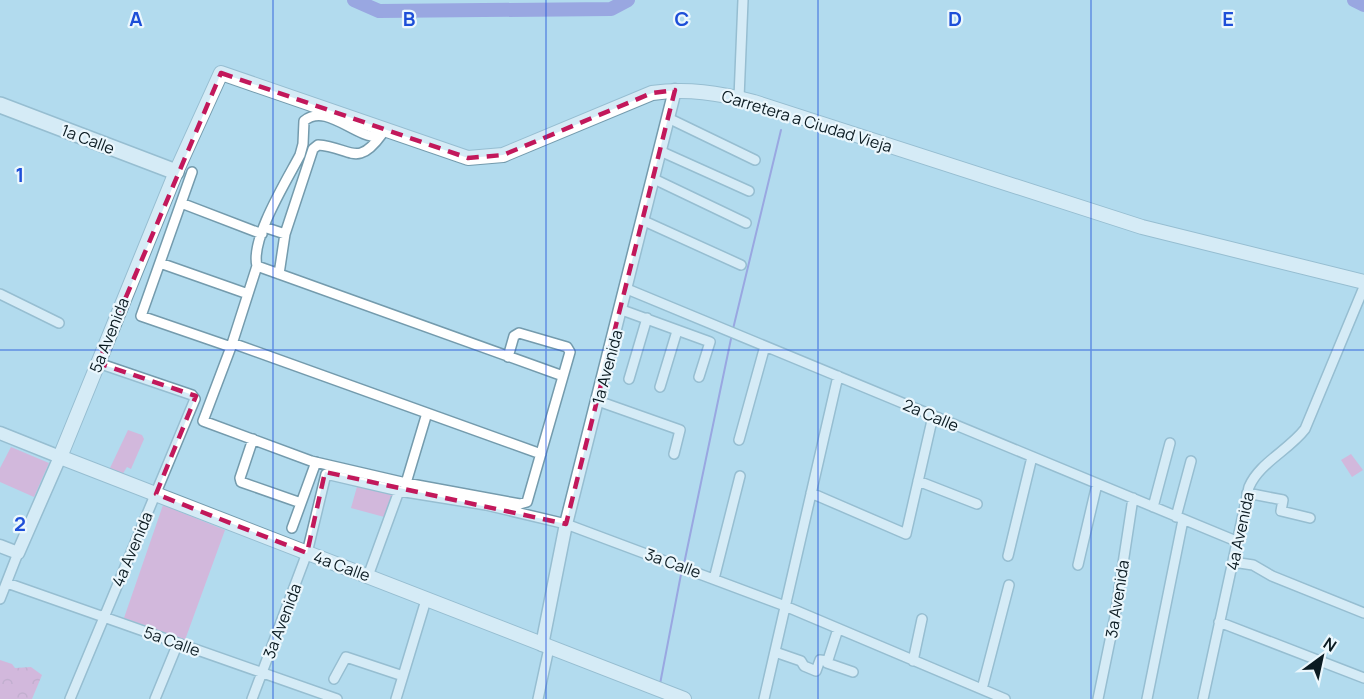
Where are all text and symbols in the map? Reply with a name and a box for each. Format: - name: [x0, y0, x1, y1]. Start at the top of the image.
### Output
- text: A: [129, 5, 143, 32]
- text: B: [403, 5, 416, 32]
- text: C: [675, 5, 689, 32]
- text: D: [948, 5, 962, 32]
- text: E: [1222, 5, 1234, 32]
- street label: Carretera a Ciudad Vieja: [719, 85, 895, 157]
- street label: 1a Calle: [58, 119, 118, 159]
- text: 1: [16, 161, 24, 188]
- street label: 5a Avenida: [84, 294, 134, 376]
- street label: 1a Avenida: [586, 327, 628, 407]
- street label: 2a Calle: [900, 393, 962, 437]
- street label: 4a Avenida: [1221, 490, 1259, 572]
- street label: 4a Avenida: [106, 508, 158, 590]
- text: 2: [14, 510, 26, 537]
- street label: 3a Calle: [642, 543, 704, 583]
- street label: 4a Calle: [311, 546, 373, 586]
- street label: 3a Avenida: [1100, 558, 1134, 640]
- street label: 3a Avenida: [258, 580, 306, 662]
- street label: 5a Calle: [141, 621, 203, 661]
- north arrow: [1292, 627, 1352, 687]
- text: N: [1319, 632, 1341, 657]

